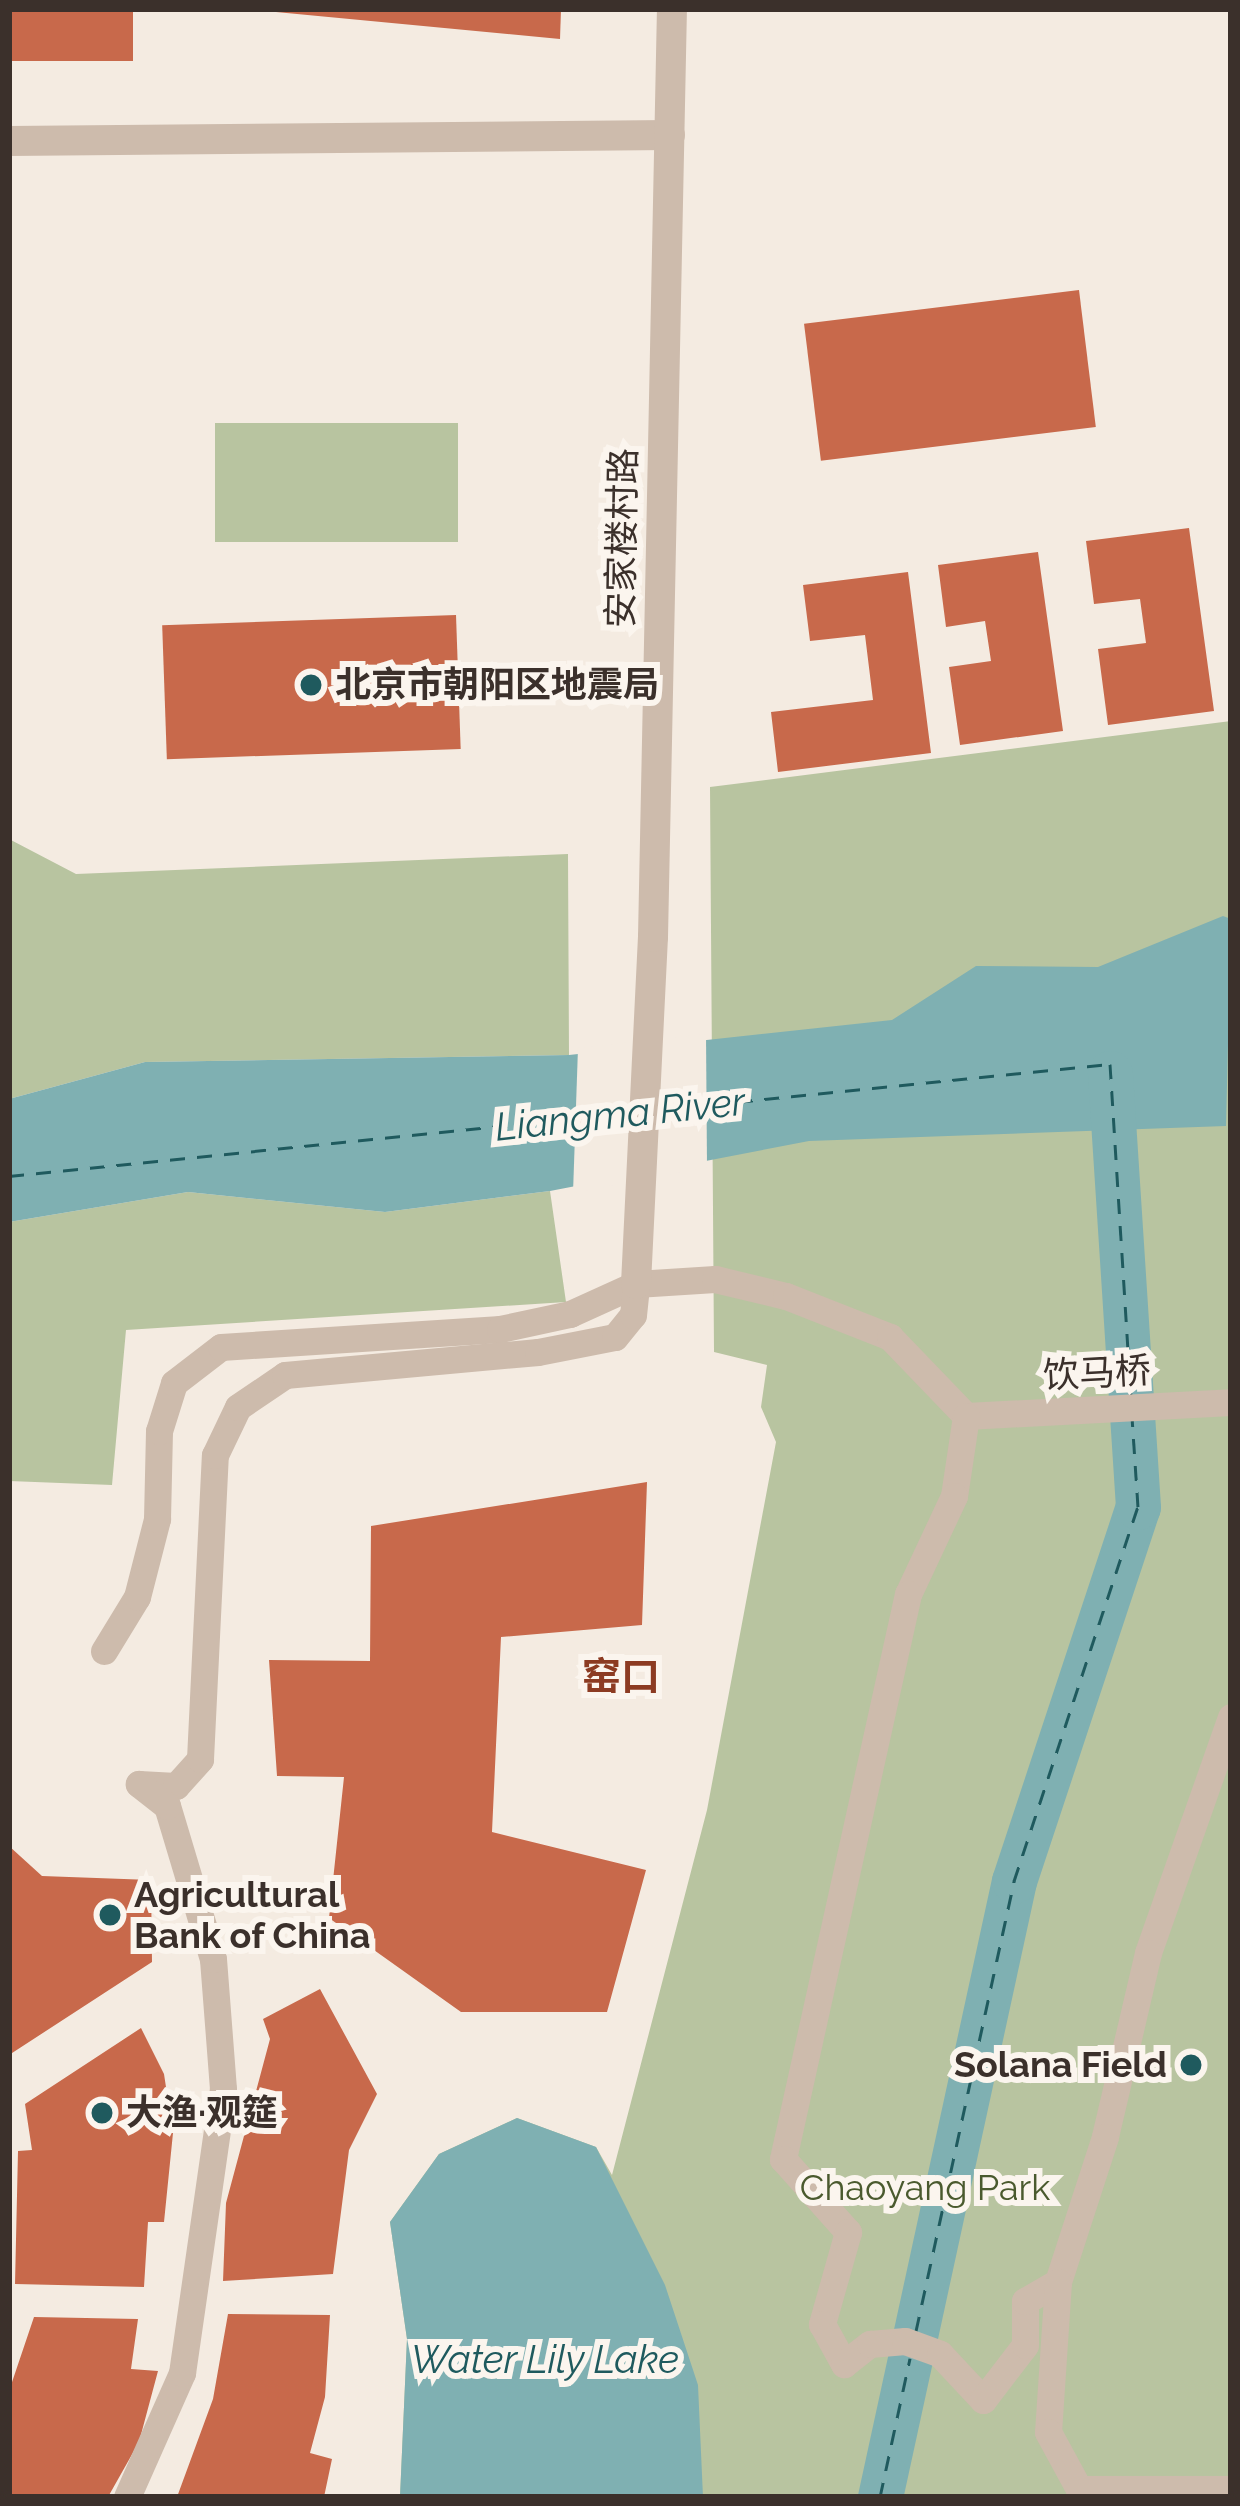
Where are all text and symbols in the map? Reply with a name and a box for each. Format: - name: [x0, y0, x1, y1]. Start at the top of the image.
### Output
- street label: 安家楼村路: [599, 448, 645, 628]
- place label: 北京市朝阳区地震局: [335, 663, 659, 707]
- marker: 北京市朝阳区地震局: [298, 672, 324, 698]
- water label: Liangma River: [493, 1078, 747, 1150]
- street label: 饮马桥: [1042, 1349, 1152, 1397]
- district label: 窑口: [582, 1653, 660, 1699]
- place label: Agricultural Bank of China: [134, 1872, 371, 1957]
- marker: Agricultural Bank of China: [97, 1902, 123, 1928]
- place label: Solana Field: [954, 2043, 1167, 2087]
- marker: Solana Field: [1178, 2052, 1204, 2078]
- place label: 大渔·观筵: [126, 2091, 278, 2135]
- marker: 大渔·观筵: [89, 2100, 115, 2126]
- park label: Chaoyang Park: [800, 2166, 1050, 2210]
- water label: Water Lily Lake: [410, 2336, 680, 2382]

